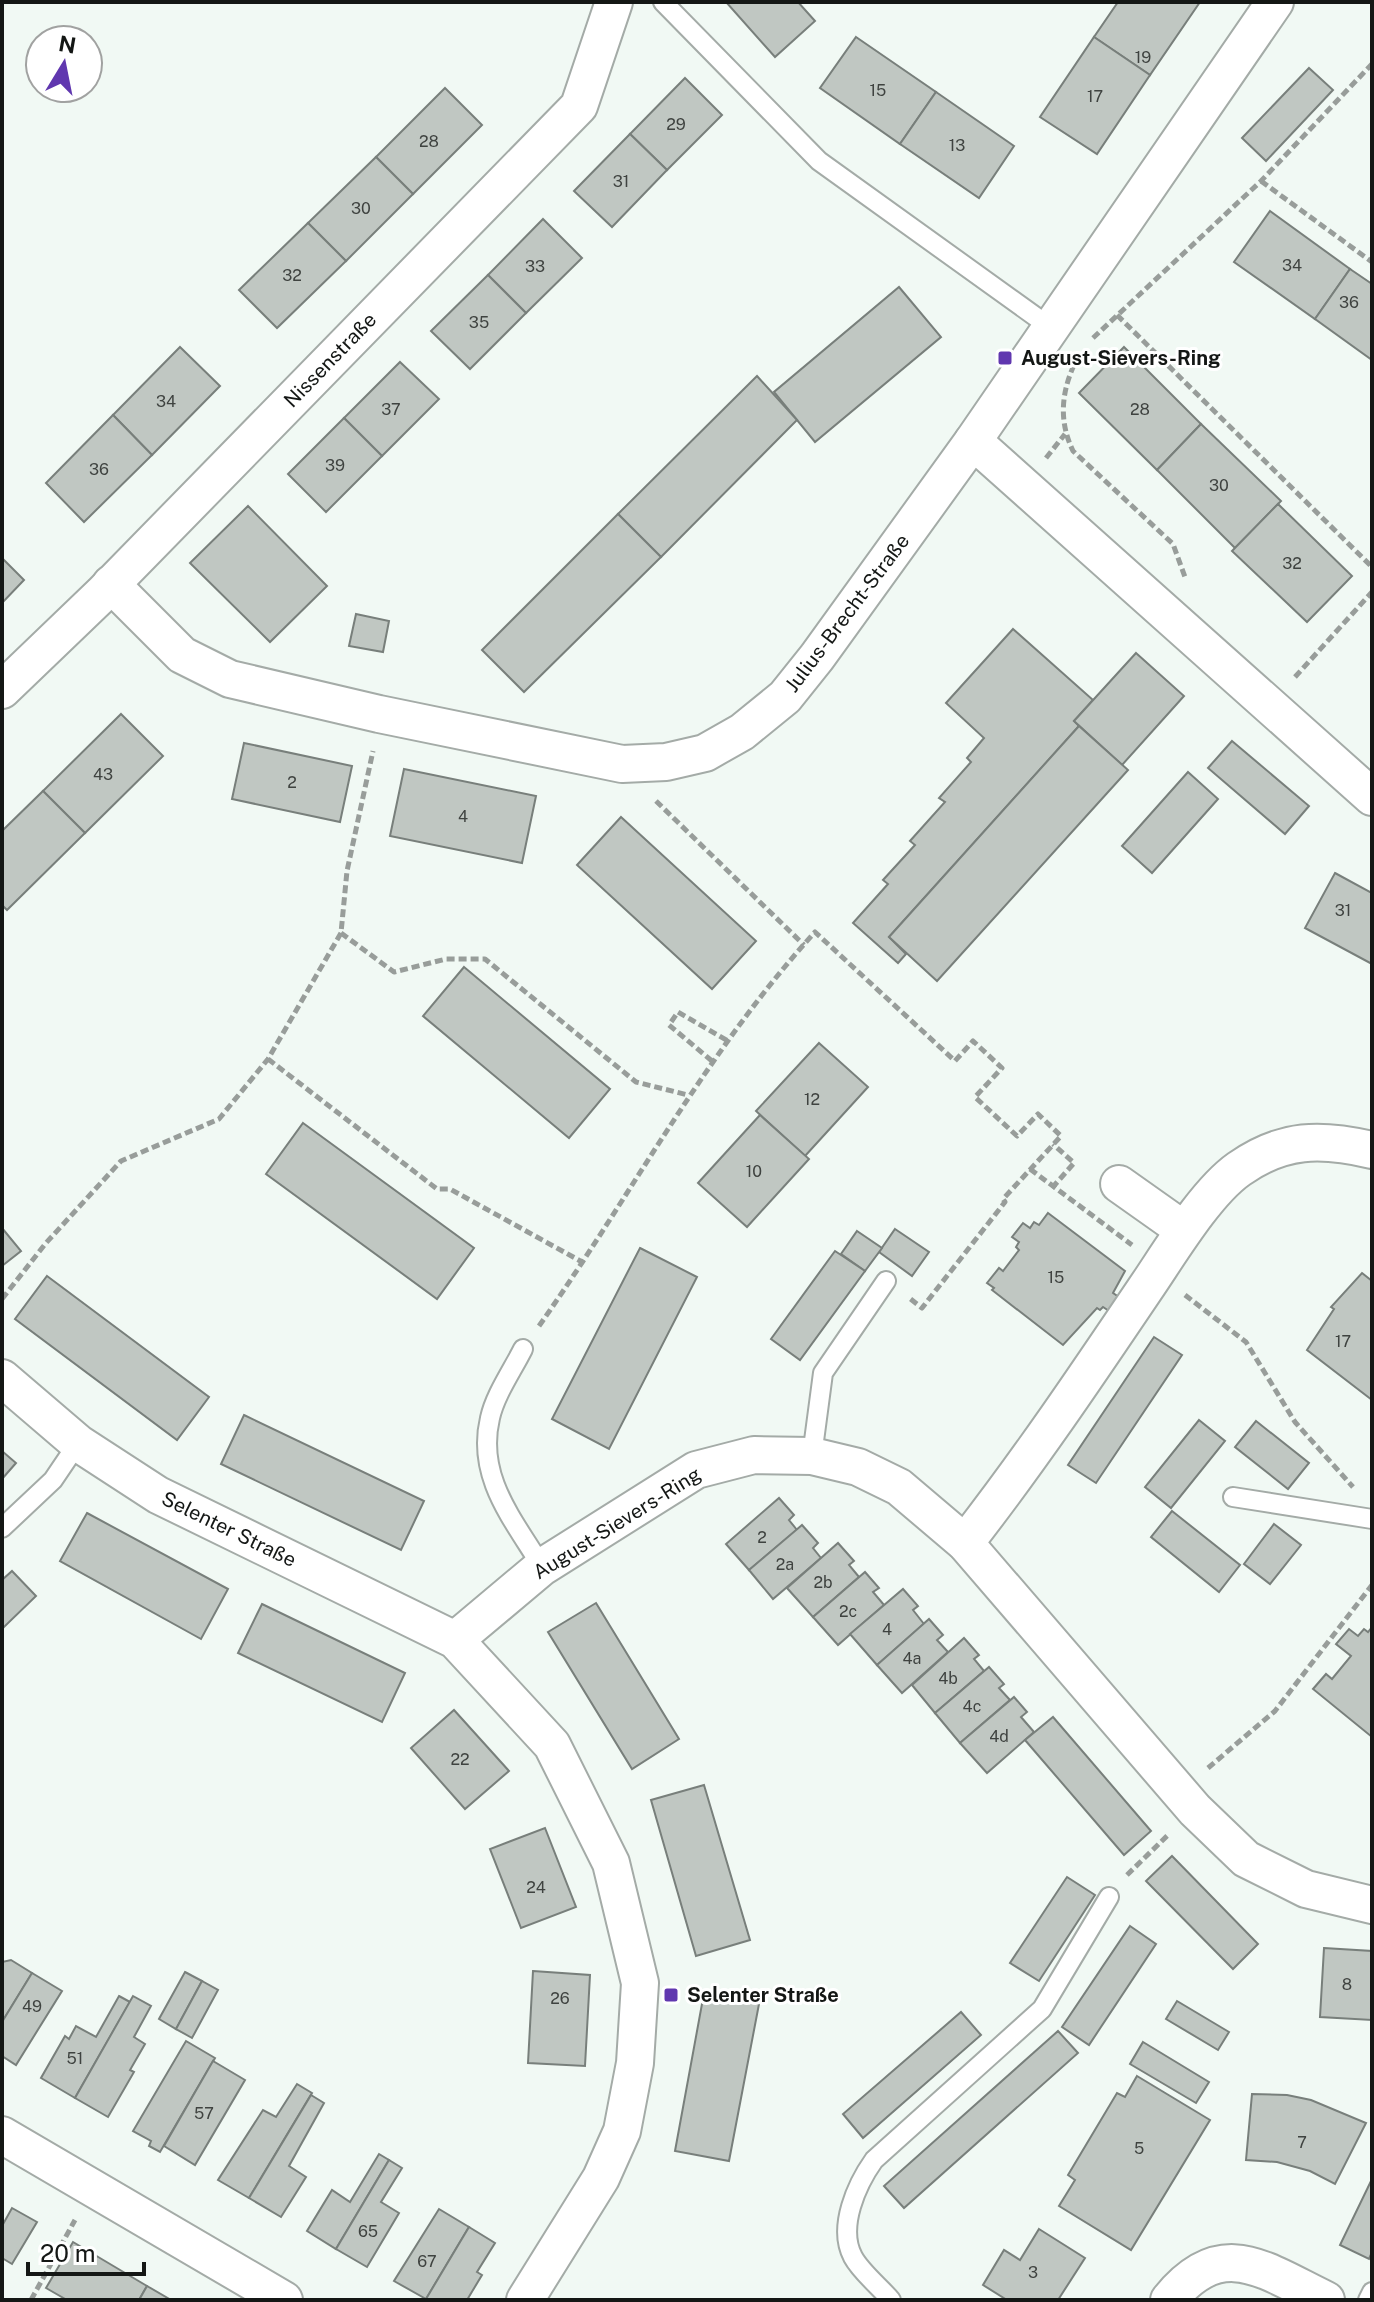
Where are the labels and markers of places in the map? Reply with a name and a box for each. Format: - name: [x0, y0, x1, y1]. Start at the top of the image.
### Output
- place label: August-Sievers-Ring: [1021, 346, 1221, 370]
- marker: August-Sievers-Ring: [996, 349, 1014, 367]
- place label: Selenter Straße: [687, 1983, 839, 2007]
- marker: Selenter Straße: [662, 1986, 680, 2004]

